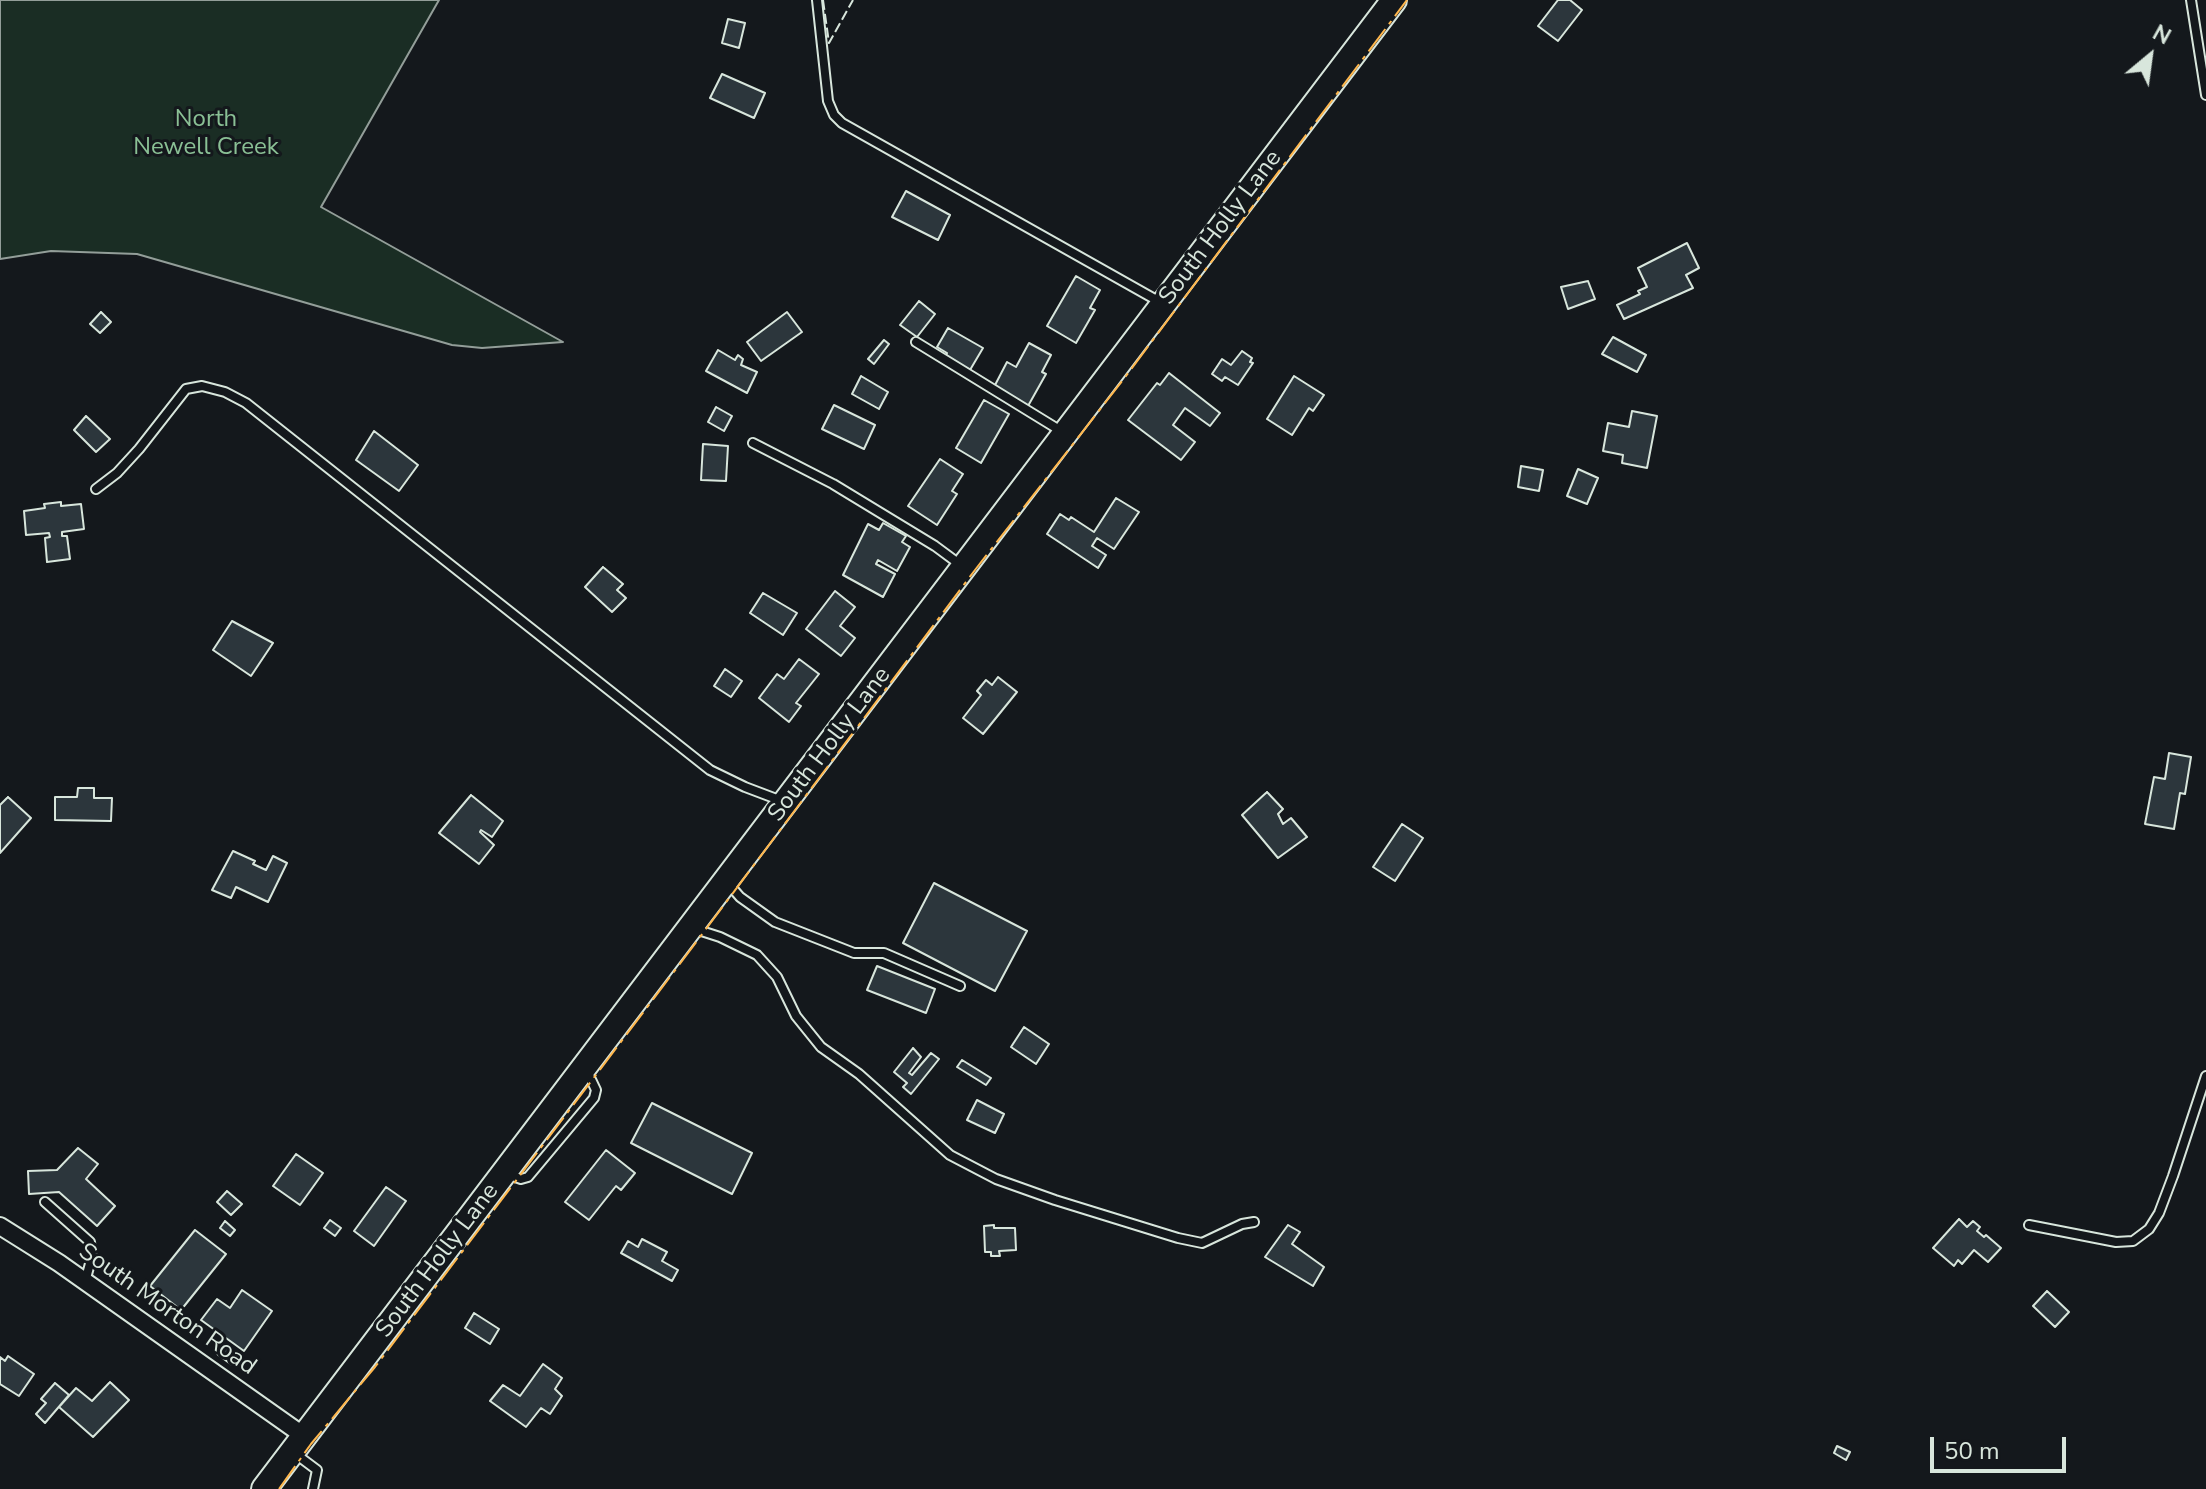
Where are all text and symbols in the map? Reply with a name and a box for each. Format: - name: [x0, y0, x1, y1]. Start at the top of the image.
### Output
- north arrow: [2110, 16, 2190, 96]
- text: N: [2147, 18, 2176, 52]
- park label: North Newell Creek: [133, 106, 279, 162]
- street label: South Holly Lane: [1154, 145, 1288, 311]
- street label: South Holly Lane: [763, 662, 897, 828]
- street label: South Holly Lane: [371, 1178, 505, 1344]
- street label: South Morton Road: [73, 1238, 261, 1382]
- scale bar: [1934, 1421, 2070, 1471]
- text: 50 m: [1944, 1435, 2000, 1467]

